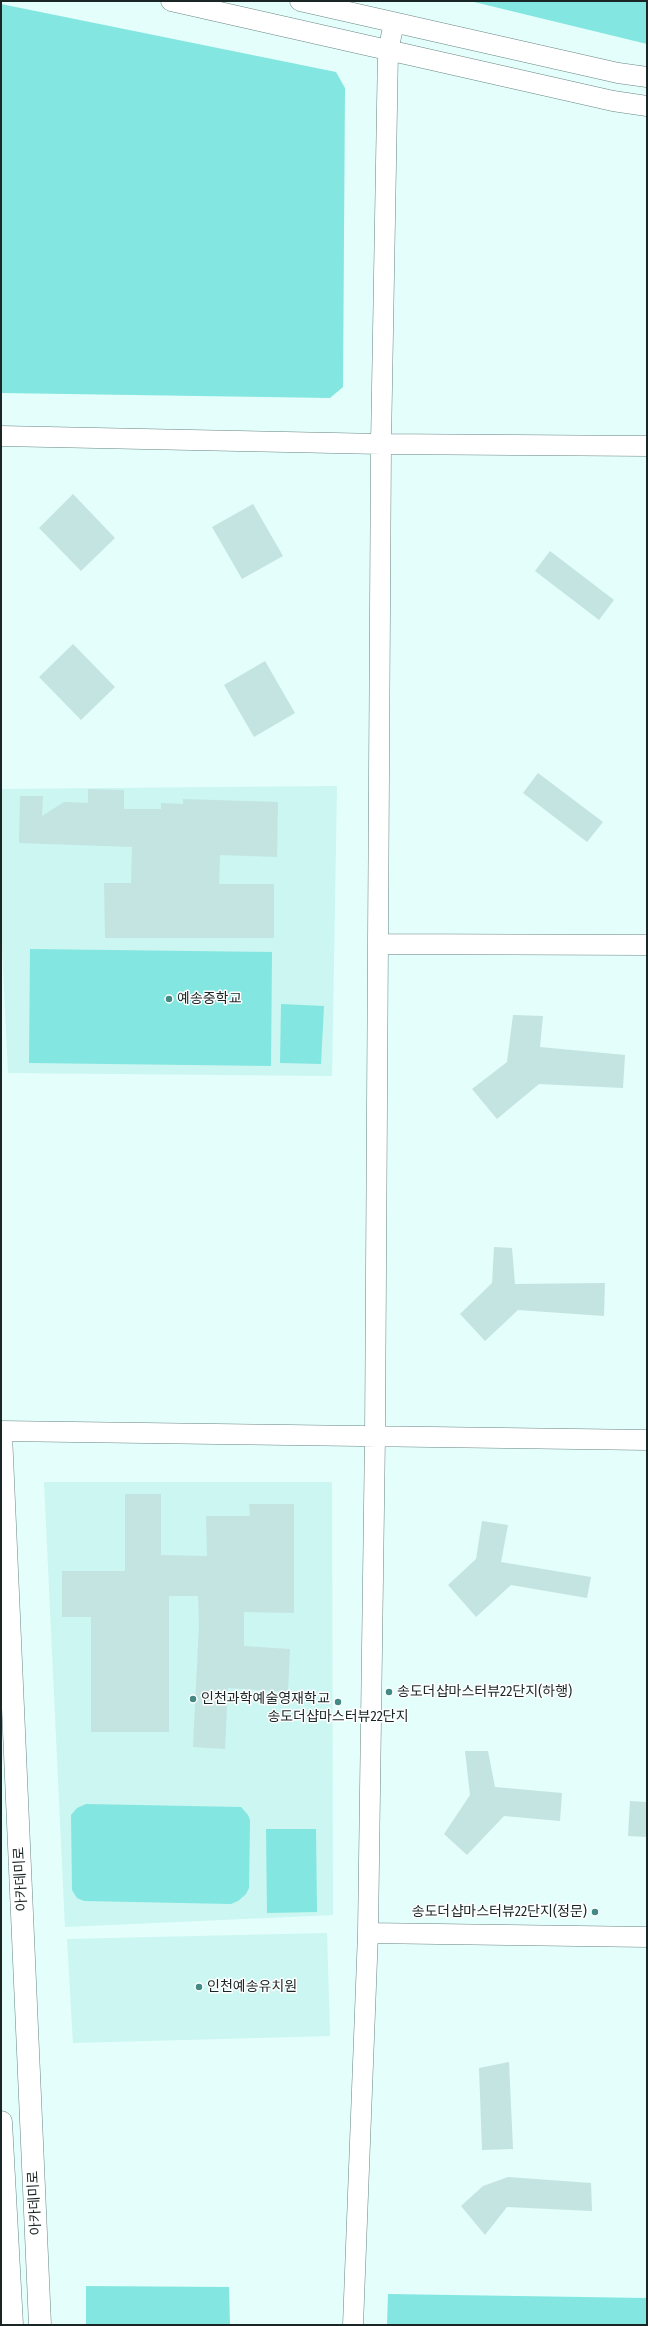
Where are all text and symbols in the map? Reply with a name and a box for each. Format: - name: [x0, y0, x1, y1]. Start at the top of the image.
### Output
- place label: 예송중학교: [177, 991, 241, 1007]
- marker: 예송중학교: [164, 994, 174, 1004]
- place label: 송도더샵마스터뷰22단지(하행): [397, 1684, 572, 1700]
- marker: 송도더샵마스터뷰22단지(하행): [384, 1687, 394, 1697]
- place label: 인천과학예술영재학교: [201, 1691, 330, 1707]
- marker: 인천과학예술영재학교: [188, 1694, 198, 1704]
- marker: 송도더샵마스터뷰22단지: [333, 1697, 343, 1707]
- place label: 송도더샵마스터뷰22단지: [267, 1709, 409, 1725]
- street label: 아카데미로: [11, 1846, 31, 1912]
- place label: 송도더샵마스터뷰22단지(정문): [412, 1904, 587, 1920]
- marker: 송도더샵마스터뷰22단지(정문): [590, 1907, 600, 1917]
- place label: 인천예송유치원: [207, 1979, 297, 1995]
- marker: 인천예송유치원: [194, 1982, 204, 1992]
- street label: 아카데미로: [25, 2170, 45, 2236]

